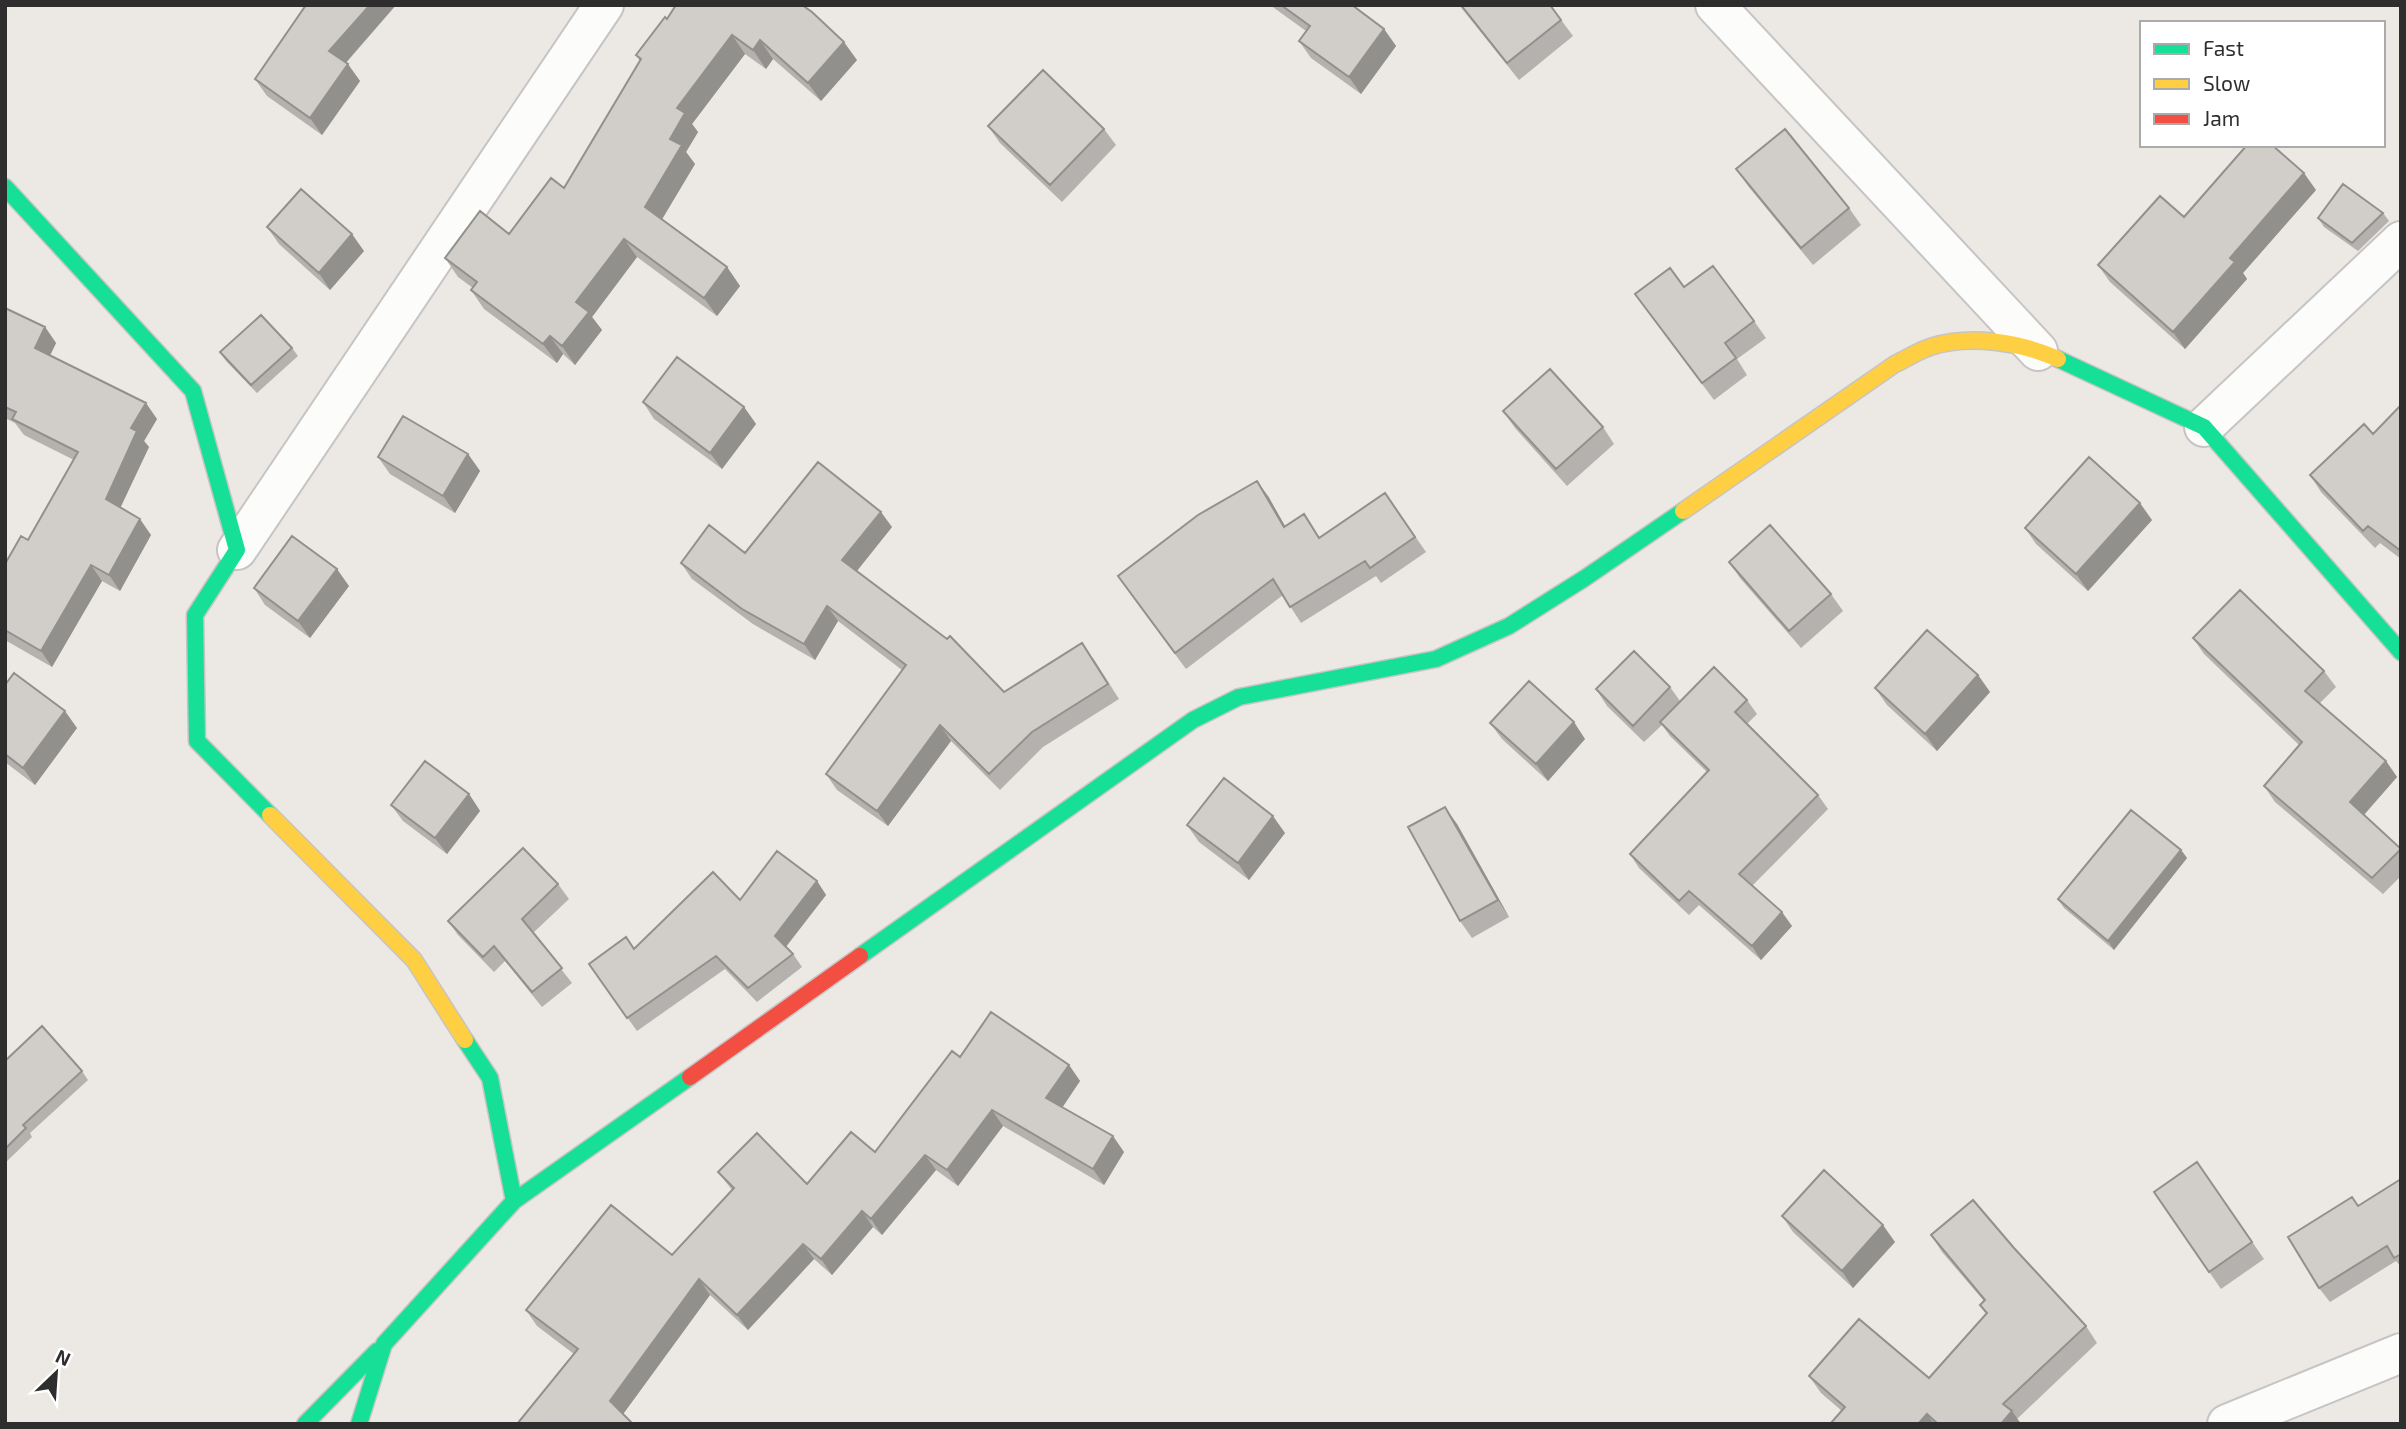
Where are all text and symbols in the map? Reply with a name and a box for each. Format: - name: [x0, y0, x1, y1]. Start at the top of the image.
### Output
- legend: [2140, 21, 2385, 147]
- text: Fast: [2203, 35, 2244, 60]
- text: Slow: [2203, 70, 2250, 95]
- text: Jam: [2203, 105, 2240, 130]
- north arrow: [21, 1338, 91, 1408]
- text: N: [52, 1344, 74, 1370]

